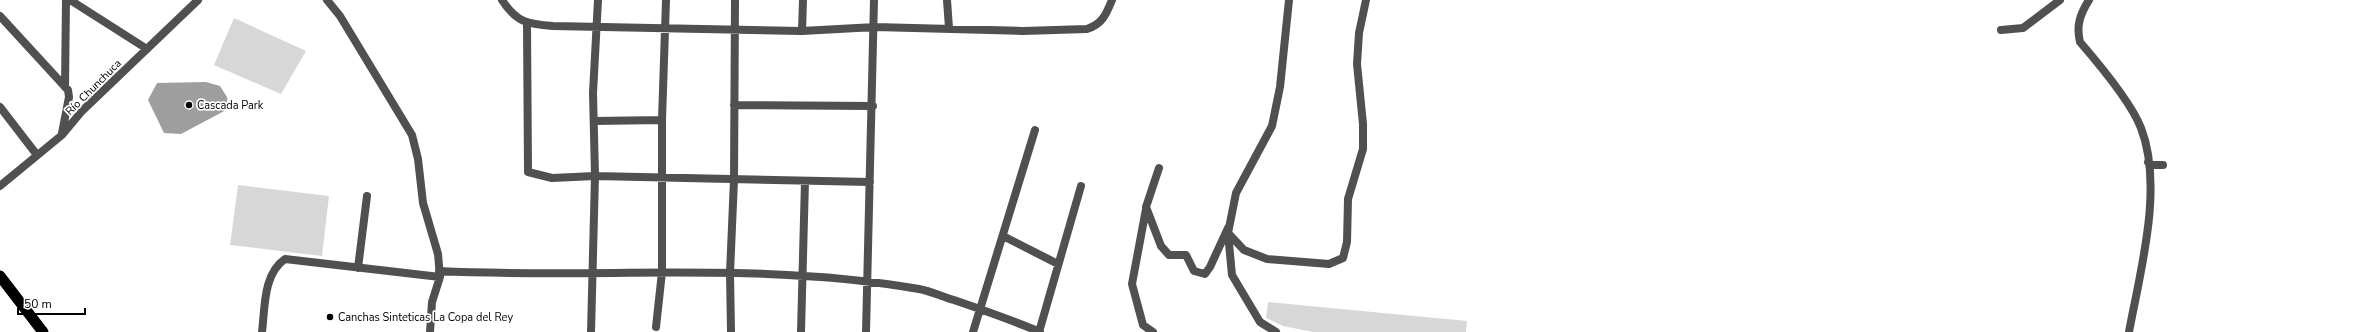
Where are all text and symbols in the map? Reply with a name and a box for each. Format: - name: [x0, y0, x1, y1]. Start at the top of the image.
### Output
- street label: Río Chunchuca: [62, 56, 125, 119]
- place label: Cascada Park: [197, 98, 264, 113]
- marker: Cascada Park: [184, 100, 194, 110]
- scale bar: [18, 290, 85, 316]
- text: 50 m: [24, 296, 52, 312]
- place label: Canchas Sinteticas La Copa del Rey: [338, 310, 513, 325]
- marker: Canchas Sinteticas La Copa del Rey: [325, 312, 335, 322]

